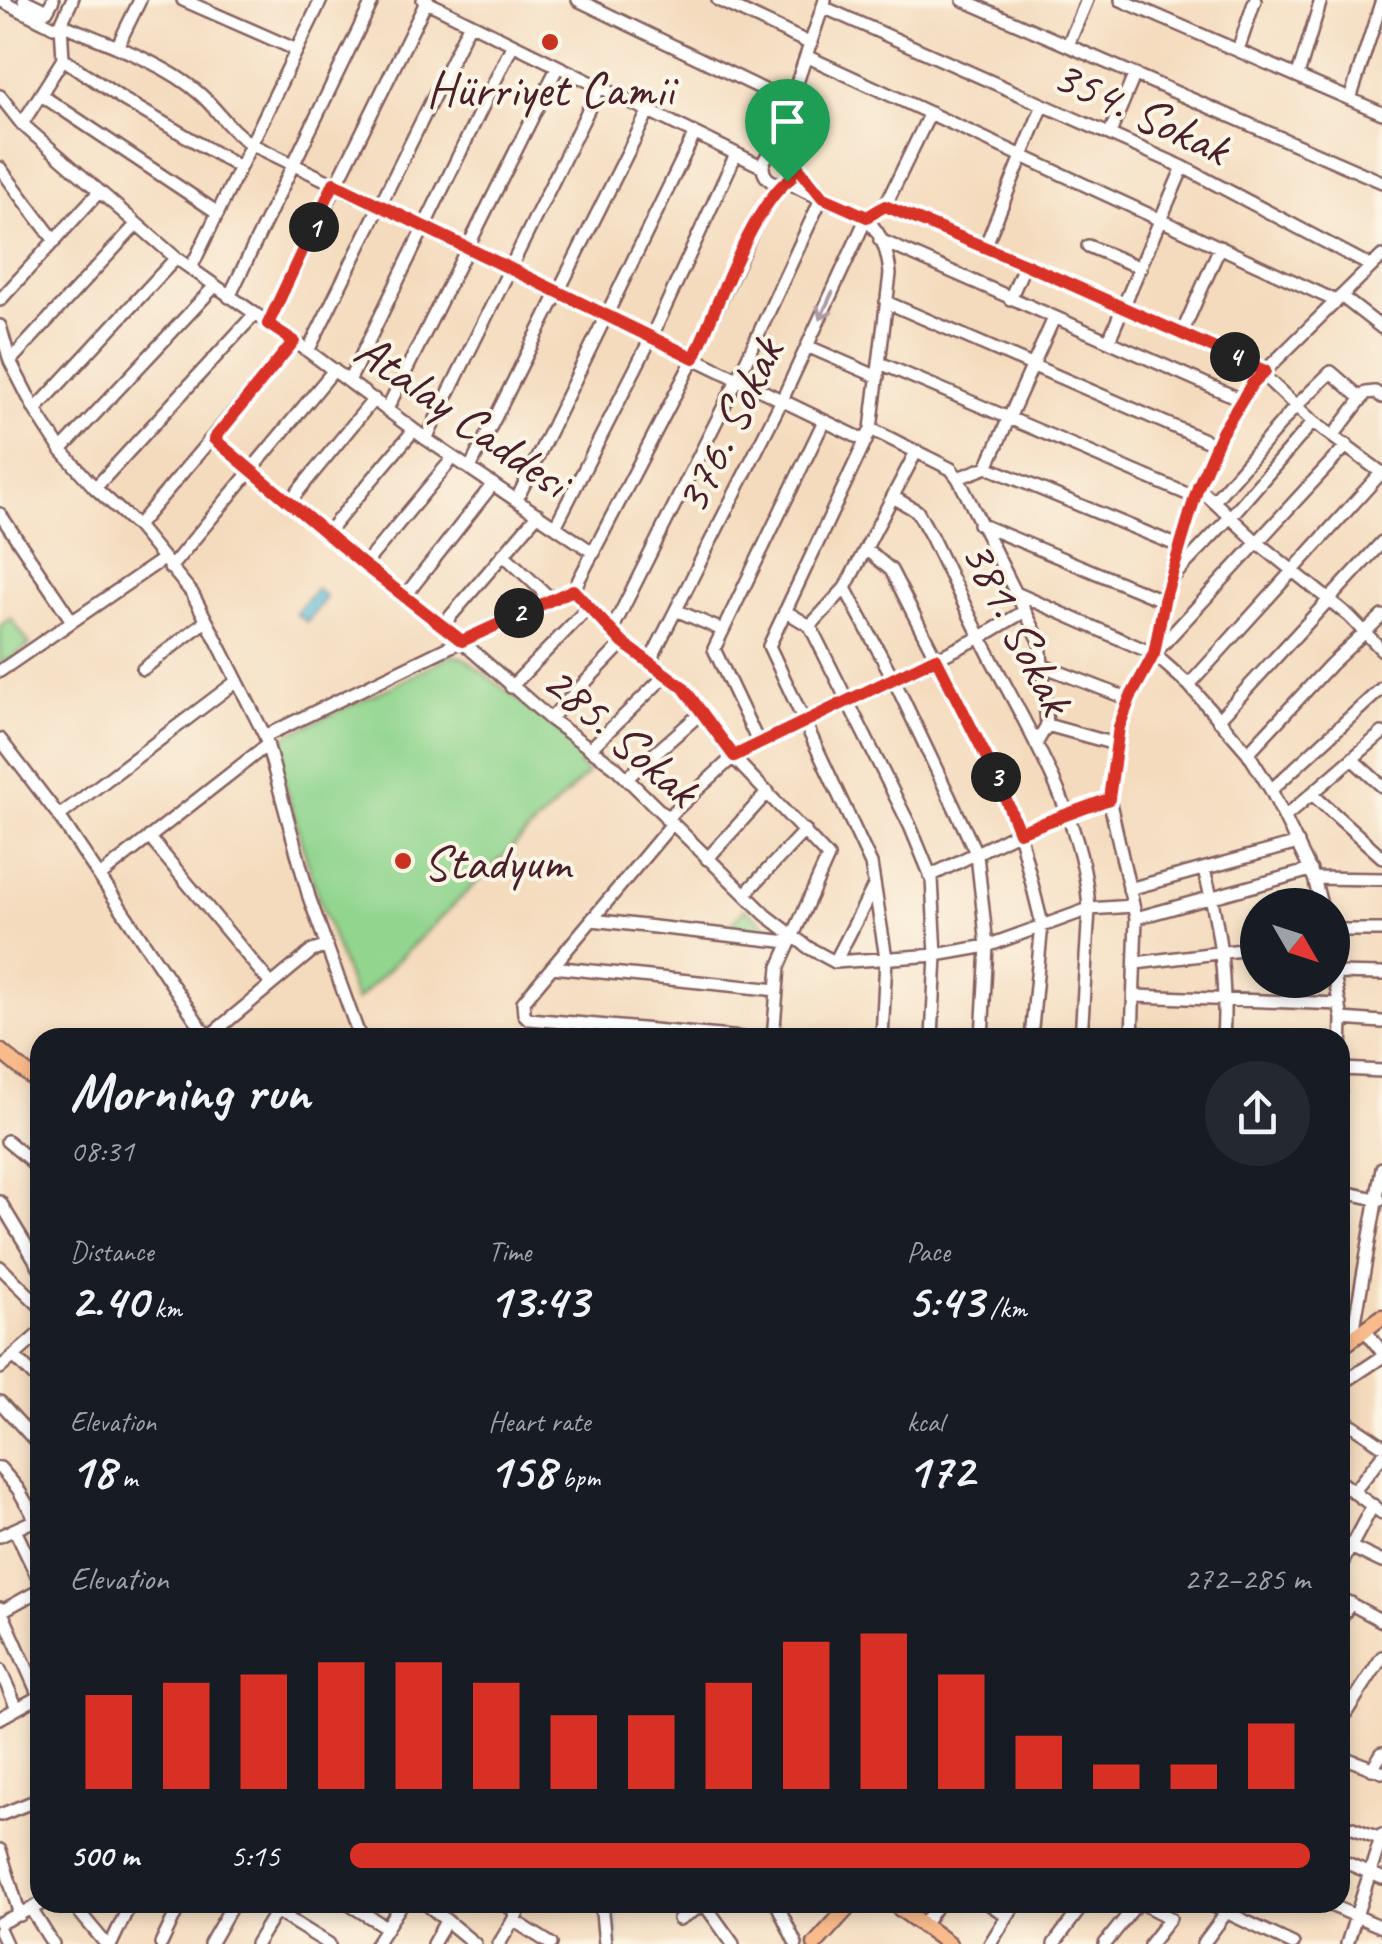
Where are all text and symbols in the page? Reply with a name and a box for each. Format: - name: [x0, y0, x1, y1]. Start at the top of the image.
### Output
- marker: Hürriyet Camii: [539, 31, 561, 53]
- street label: 354. Sokak: [1043, 43, 1242, 181]
- place label: Hürriyet Camii: [426, 58, 679, 121]
- pin: [745, 79, 830, 182]
- icon: arrive: [760, 94, 815, 149]
- pin: 1: [289, 202, 339, 252]
- text: 1: [308, 209, 320, 244]
- one-way arrow: [815, 290, 834, 320]
- street label: Atalay Caddesi: [343, 319, 586, 515]
- street label: 376. Sokak: [659, 325, 799, 524]
- pin: 4: [1210, 332, 1260, 382]
- text: 4: [1229, 339, 1241, 374]
- street label: 381. Sokak: [947, 529, 1090, 727]
- pin: 2: [494, 588, 544, 638]
- text: 2: [513, 595, 525, 630]
- street label: 285. Sokak: [530, 650, 715, 822]
- pin: 3: [971, 752, 1021, 802]
- text: 3: [990, 759, 1002, 794]
- place label: Stadyum: [423, 831, 574, 894]
- marker: Stadyum: [392, 850, 414, 872]
- north arrow: [1240, 888, 1350, 998]
- map controls: [1240, 888, 1350, 998]
- text: Morning run: [70, 1057, 310, 1127]
- button: share: [1205, 1061, 1310, 1166]
- text: 08:31: [70, 1130, 134, 1171]
- text: Distance: [70, 1234, 154, 1269]
- text: Time: [488, 1234, 531, 1269]
- text: Pace: [907, 1234, 950, 1269]
- text: 2.40: [70, 1269, 147, 1332]
- text: 13:43: [488, 1269, 588, 1332]
- text: 5:43: [907, 1269, 983, 1332]
- text: km: [147, 1290, 182, 1325]
- text: /km: [983, 1290, 1027, 1325]
- text: Elevation: [70, 1404, 156, 1439]
- text: Heart rate: [488, 1404, 590, 1439]
- text: kcal: [907, 1404, 944, 1439]
- text: 18: [70, 1439, 115, 1502]
- text: 158: [488, 1439, 555, 1502]
- text: 172: [907, 1439, 974, 1502]
- text: m: [115, 1460, 137, 1495]
- text: bpm: [555, 1460, 600, 1495]
- text: Elevation: [70, 1558, 168, 1599]
- text: 272–285 m: [1184, 1558, 1310, 1599]
- text: 500 m: [70, 1835, 139, 1876]
- text: 5:15: [230, 1835, 280, 1876]

